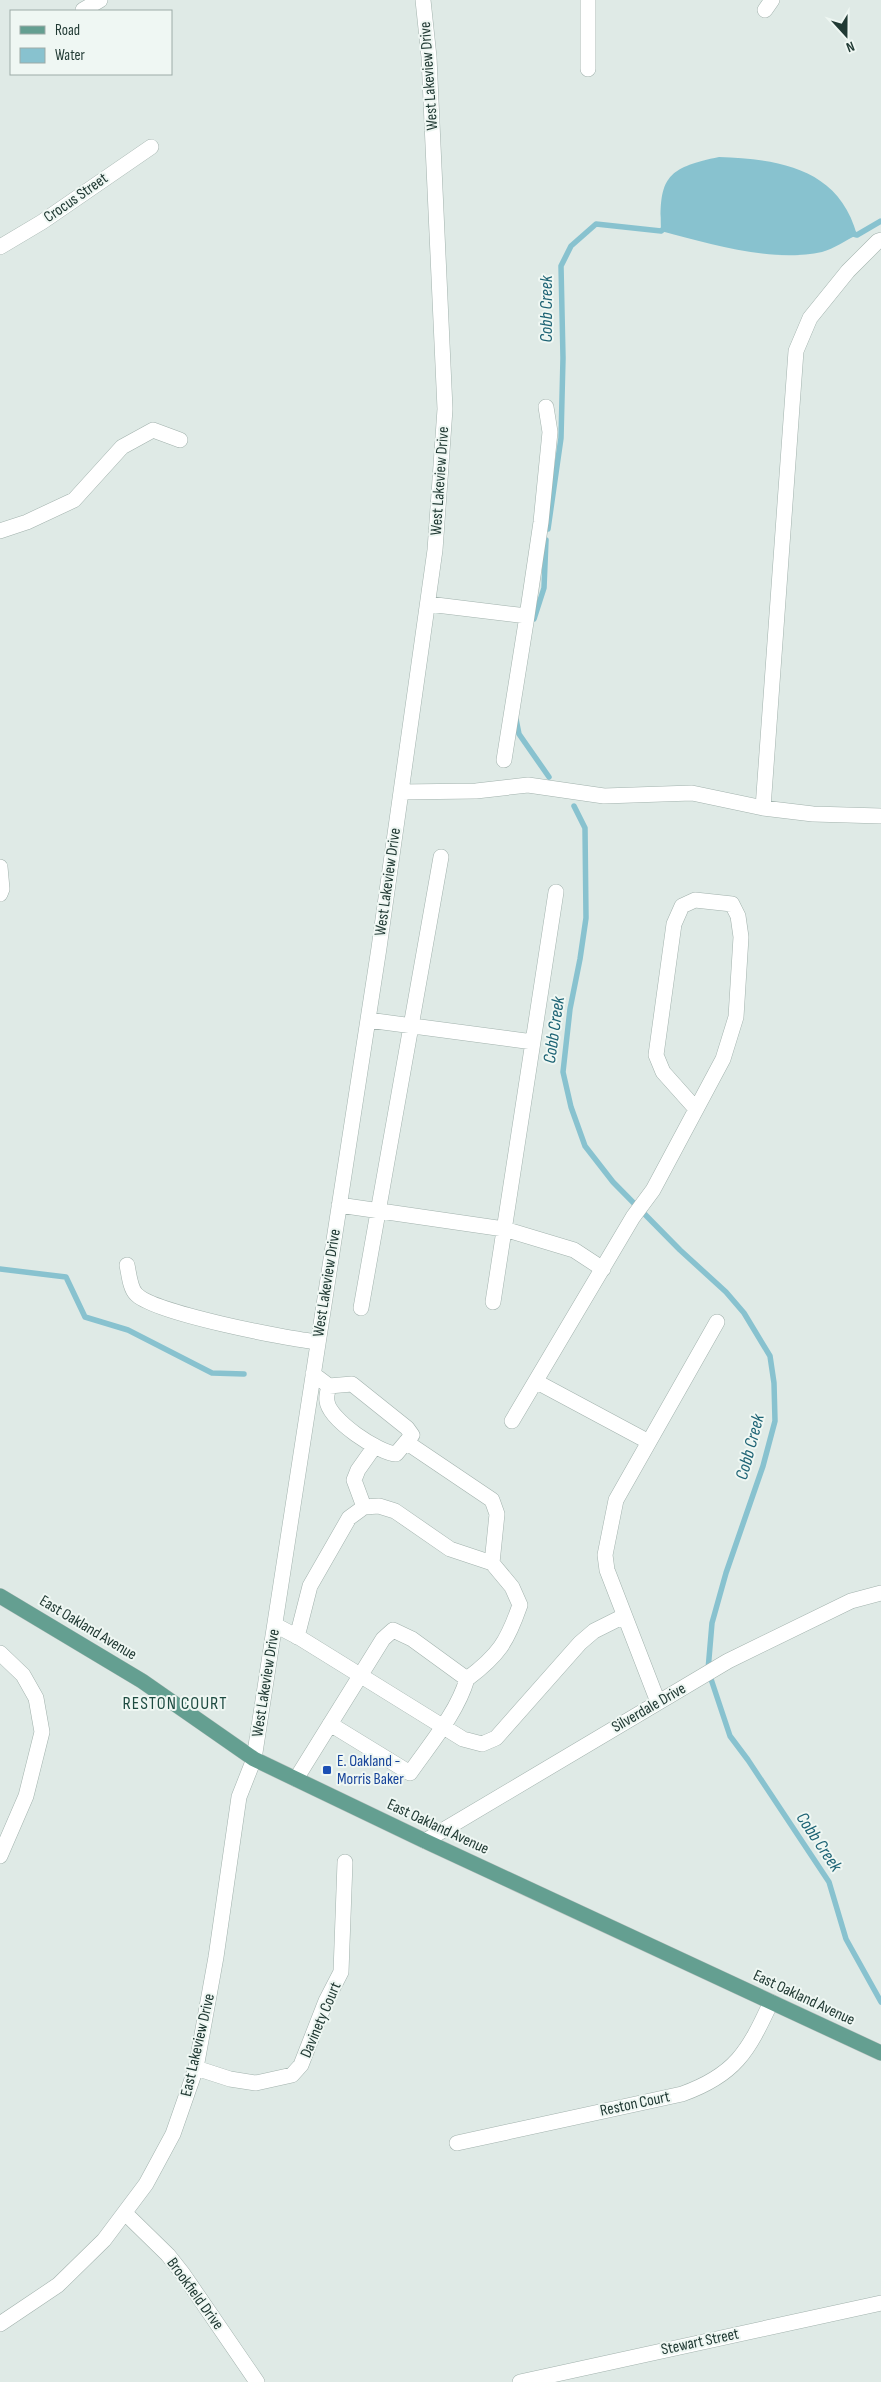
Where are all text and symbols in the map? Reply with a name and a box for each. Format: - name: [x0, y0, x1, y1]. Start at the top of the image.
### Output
- legend: [10, 10, 172, 75]
- north arrow: [821, 10, 871, 60]
- text: Road: [55, 21, 80, 40]
- street label: West Lakeview Drive: [416, 21, 442, 131]
- text: N: [844, 37, 857, 56]
- text: Water: [55, 46, 86, 65]
- street label: Crocus Street: [40, 169, 112, 227]
- water label: Cobb Creek: [536, 274, 557, 343]
- street label: West Lakeview Drive: [427, 426, 453, 536]
- street label: West Lakeview Drive: [371, 827, 405, 937]
- water label: Cobb Creek: [539, 994, 569, 1065]
- street label: West Lakeview Drive: [309, 1228, 345, 1338]
- water label: Cobb Creek: [731, 1411, 769, 1482]
- street label: East Oakland Avenue: [36, 1592, 140, 1664]
- street label: West Lakeview Drive: [248, 1628, 284, 1738]
- street label: Silverdale Drive: [609, 1679, 689, 1737]
- district label: RESTON COURT: [122, 1693, 228, 1714]
- place label: E. Oakland - Morris Baker: [337, 1752, 404, 1789]
- marker: E. Oakland - Morris Baker: [321, 1764, 333, 1776]
- street label: East Oakland Avenue: [384, 1795, 492, 1859]
- water label: Cobb Creek: [792, 1808, 847, 1877]
- street label: East Oakland Avenue: [750, 1966, 858, 2030]
- street label: Davinety Court: [297, 1979, 346, 2061]
- street label: East Lakeview Drive: [177, 1992, 219, 2098]
- street label: Reston Court: [598, 2087, 672, 2121]
- street label: Brookfield Drive: [163, 2254, 227, 2334]
- street label: Stewart Street: [659, 2324, 741, 2359]

